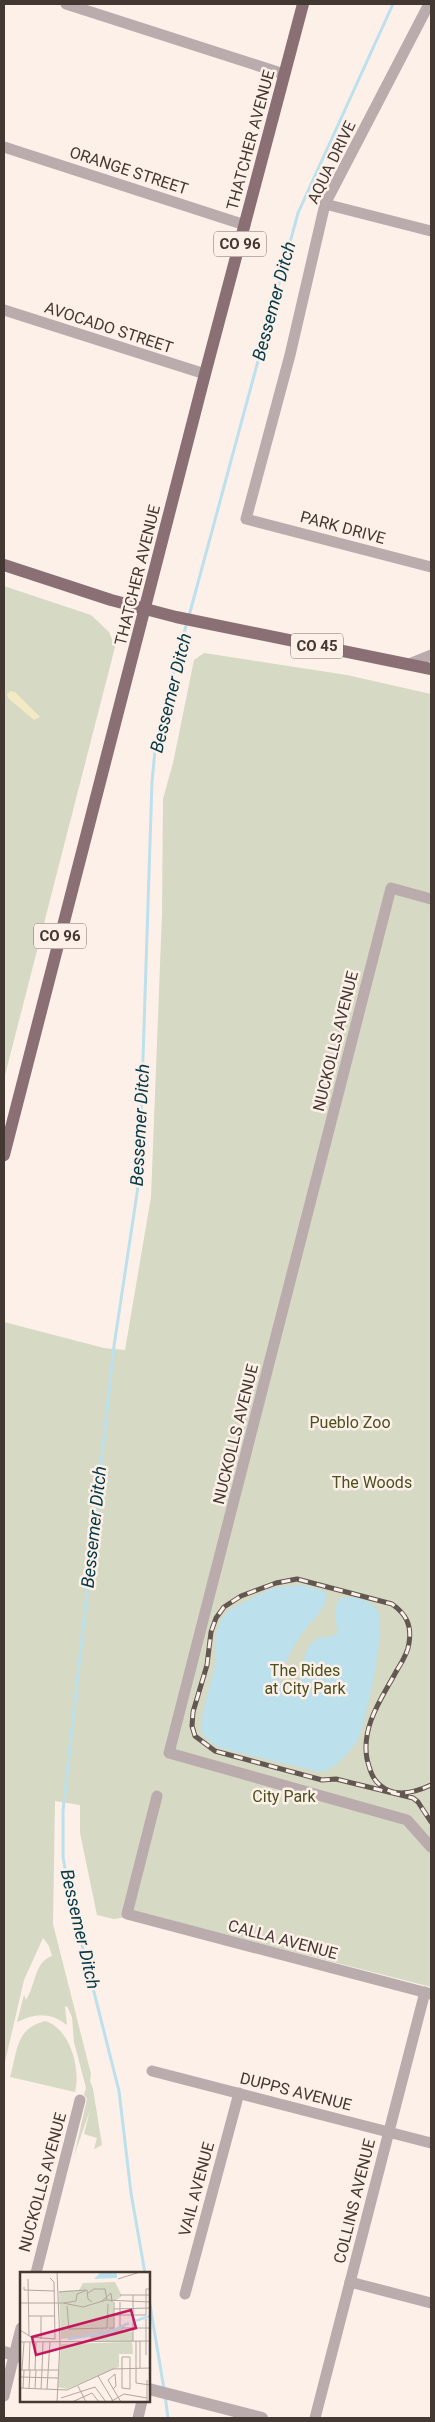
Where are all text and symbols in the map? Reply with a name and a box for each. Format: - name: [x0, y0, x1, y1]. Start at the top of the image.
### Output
- street label: THATCHER AVENUE: [223, 68, 278, 212]
- street label: AQUA DRIVE: [303, 118, 360, 207]
- street label: ORANGE STREET: [67, 142, 191, 199]
- road number: CO 96: [214, 232, 266, 256]
- water label: Bessemer Ditch: [248, 239, 300, 363]
- street label: AVOCADO STREET: [42, 298, 176, 357]
- street label: THATCHER AVENUE: [111, 503, 164, 648]
- street label: PARK DRIVE: [298, 507, 387, 548]
- water label: Bessemer Ditch: [146, 631, 196, 755]
- road number: CO 45: [291, 634, 343, 658]
- road number: CO 96: [34, 924, 86, 948]
- street label: NUCKOLLS AVENUE: [309, 969, 362, 1113]
- water label: Bessemer Ditch: [126, 1063, 153, 1187]
- street label: NUCKOLLS AVENUE: [209, 1362, 262, 1506]
- park label: Pueblo Zoo: [309, 1413, 391, 1432]
- water label: Bessemer Ditch: [77, 1465, 110, 1589]
- park label: The Woods: [332, 1473, 412, 1492]
- park label: The Rides at City Park: [264, 1661, 347, 1698]
- park label: City Park: [252, 1787, 317, 1806]
- water label: Bessemer Ditch: [56, 1867, 104, 1991]
- street label: CALLA AVENUE: [226, 1916, 340, 1963]
- street label: DUPPS AVENUE: [238, 2068, 354, 2115]
- street label: NUCKOLLS AVENUE: [15, 2110, 70, 2254]
- street label: COLLINS AVENUE: [330, 2137, 379, 2265]
- street label: VAIL AVENUE: [175, 2140, 218, 2238]
- inset map: [20, 2272, 150, 2402]

